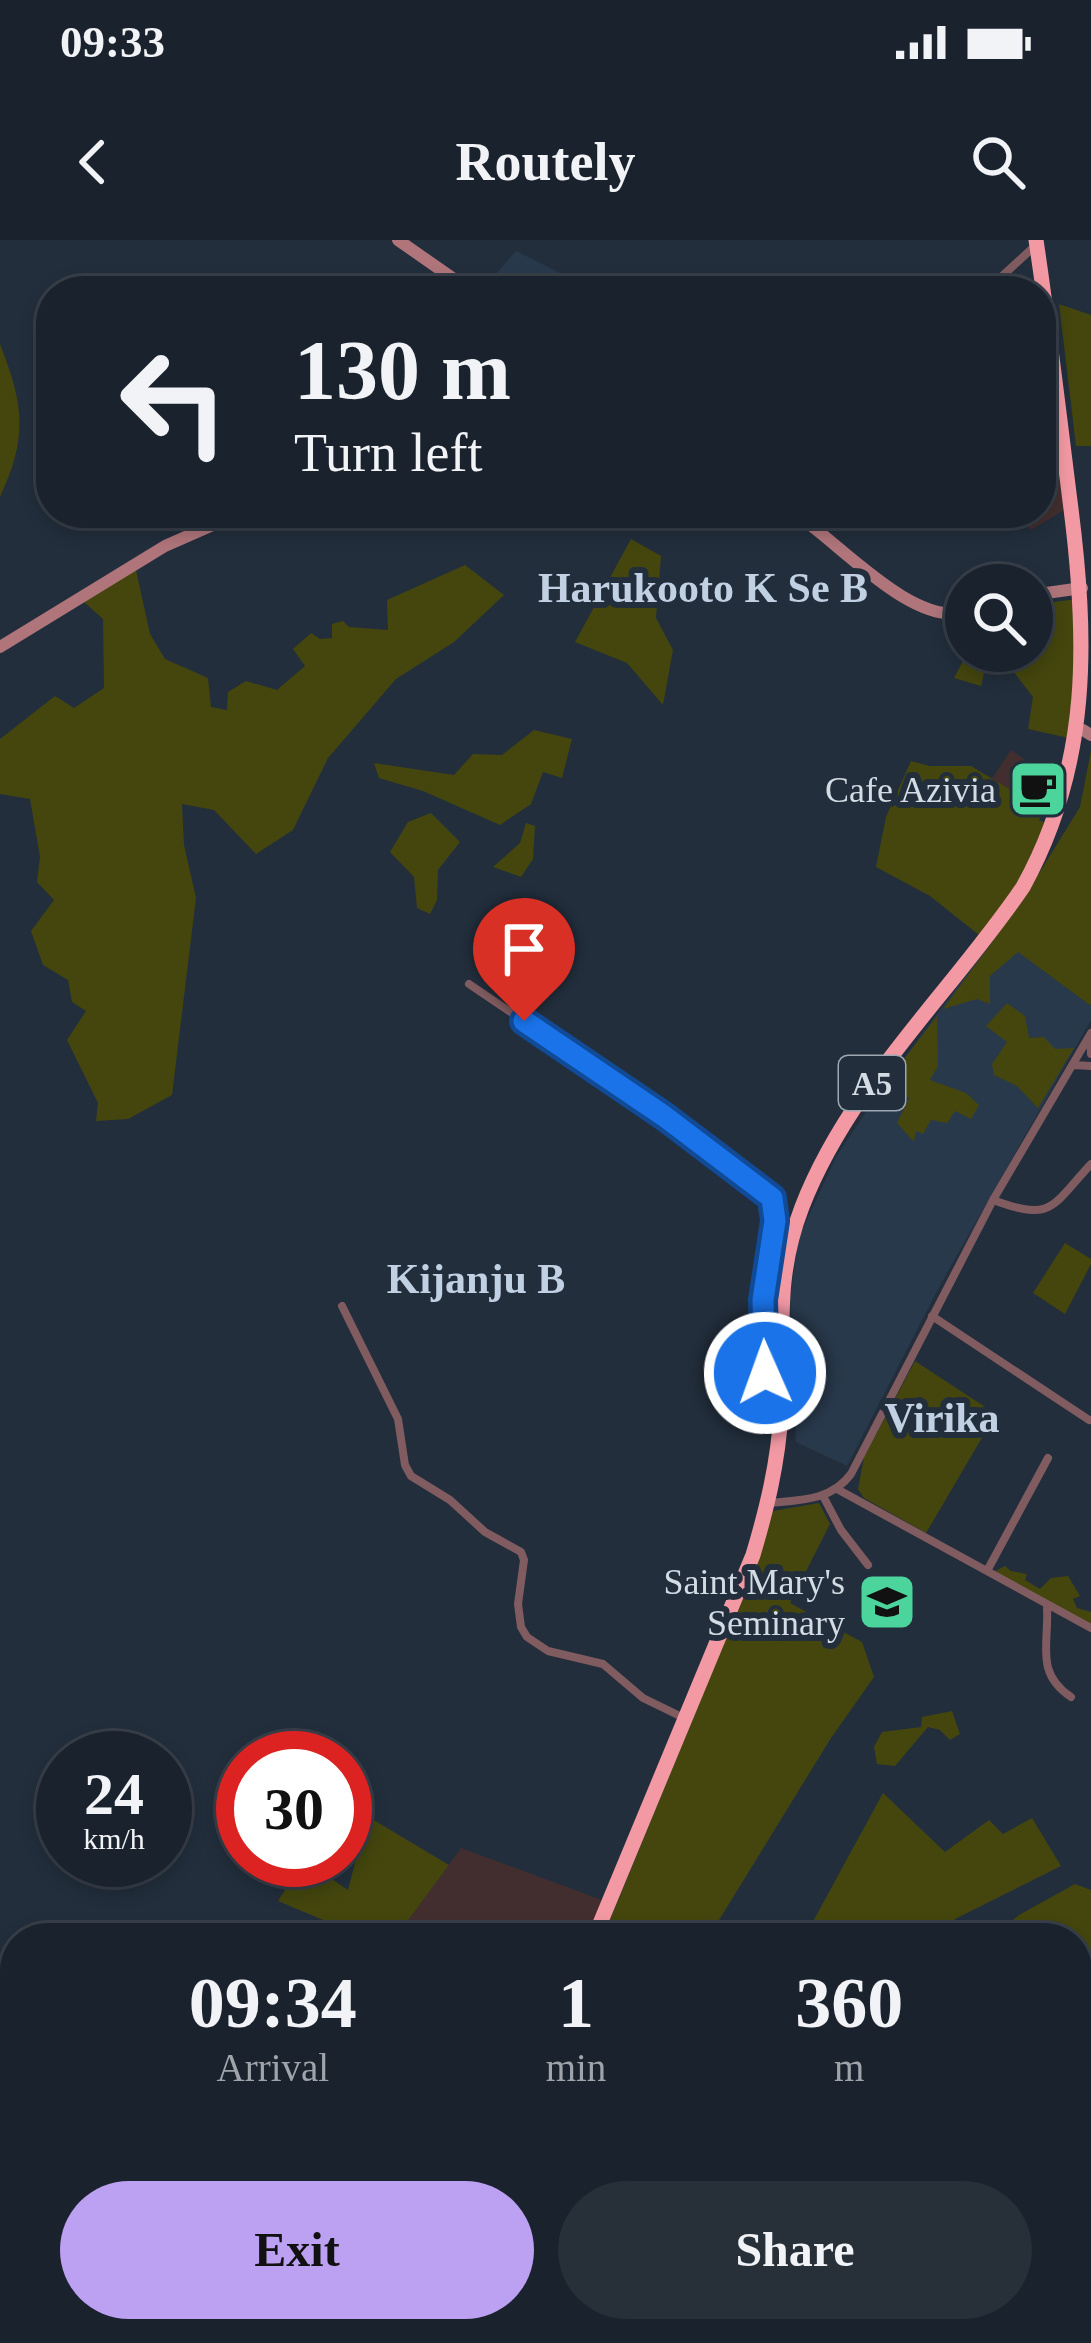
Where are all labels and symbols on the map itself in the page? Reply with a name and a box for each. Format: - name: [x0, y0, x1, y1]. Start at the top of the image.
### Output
- district label: Harukooto K Se B: [538, 565, 868, 611]
- cafe icon: Cafe Azivia: [1007, 758, 1069, 820]
- place label: Cafe Azivia: [825, 770, 996, 810]
- pin: [473, 898, 575, 1021]
- road number: A5: [839, 1056, 905, 1110]
- district label: Kijanju B: [387, 1256, 565, 1302]
- position arrow: [702, 1310, 828, 1436]
- district label: Virika: [884, 1395, 1000, 1441]
- place label: Saint Mary's Seminary: [664, 1562, 845, 1643]
- school or university icon: Saint Mary's Seminary: [856, 1571, 918, 1633]
- speed limit sign: 30: [216, 1731, 372, 1887]

